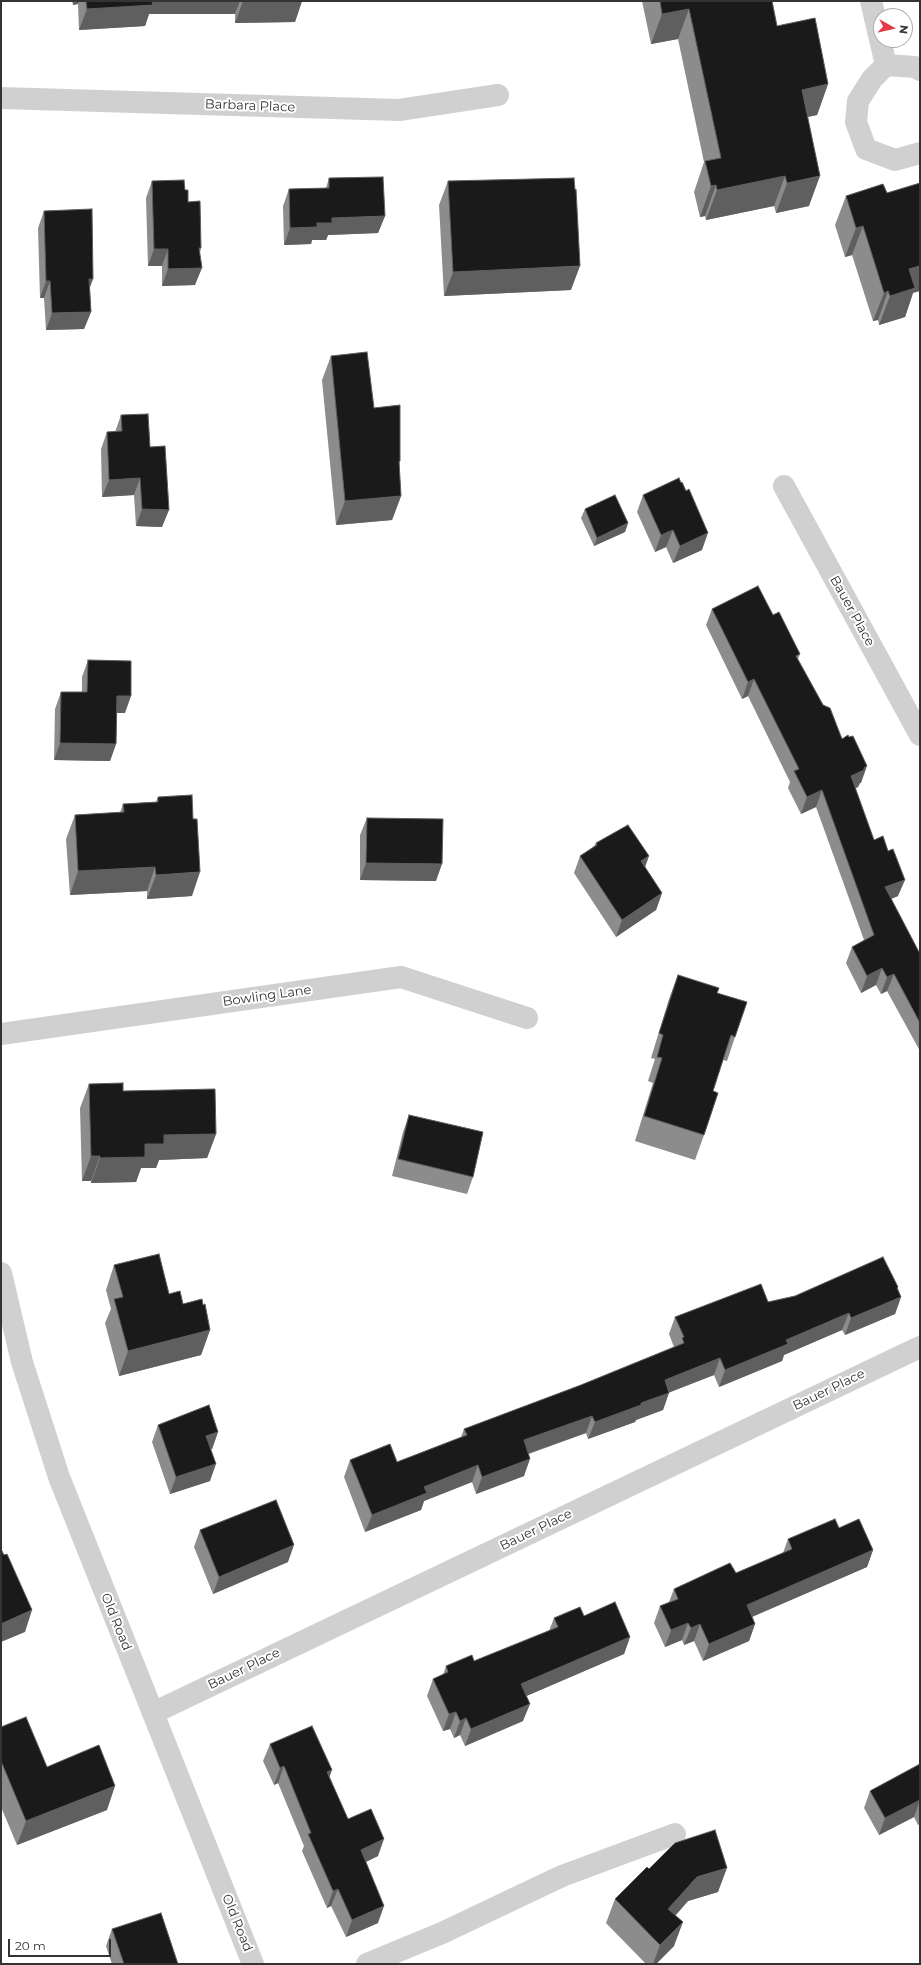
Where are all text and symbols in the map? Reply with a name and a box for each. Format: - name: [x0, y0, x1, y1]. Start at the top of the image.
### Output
- north arrow: [873, 8, 913, 48]
- text: N: [896, 24, 911, 35]
- street label: Barbara Place: [205, 97, 295, 115]
- street label: Bauer Place: [826, 573, 878, 649]
- street label: Bowling Lane: [222, 982, 312, 1010]
- street label: Bauer Place: [790, 1366, 868, 1414]
- street label: Bauer Place: [497, 1506, 575, 1554]
- street label: Old Road: [97, 1591, 135, 1653]
- street label: Bauer Place: [205, 1645, 283, 1693]
- street label: Old Road: [218, 1892, 256, 1954]
- scale bar: [10, 1931, 113, 1957]
- text: 20 m: [15, 1938, 46, 1953]

